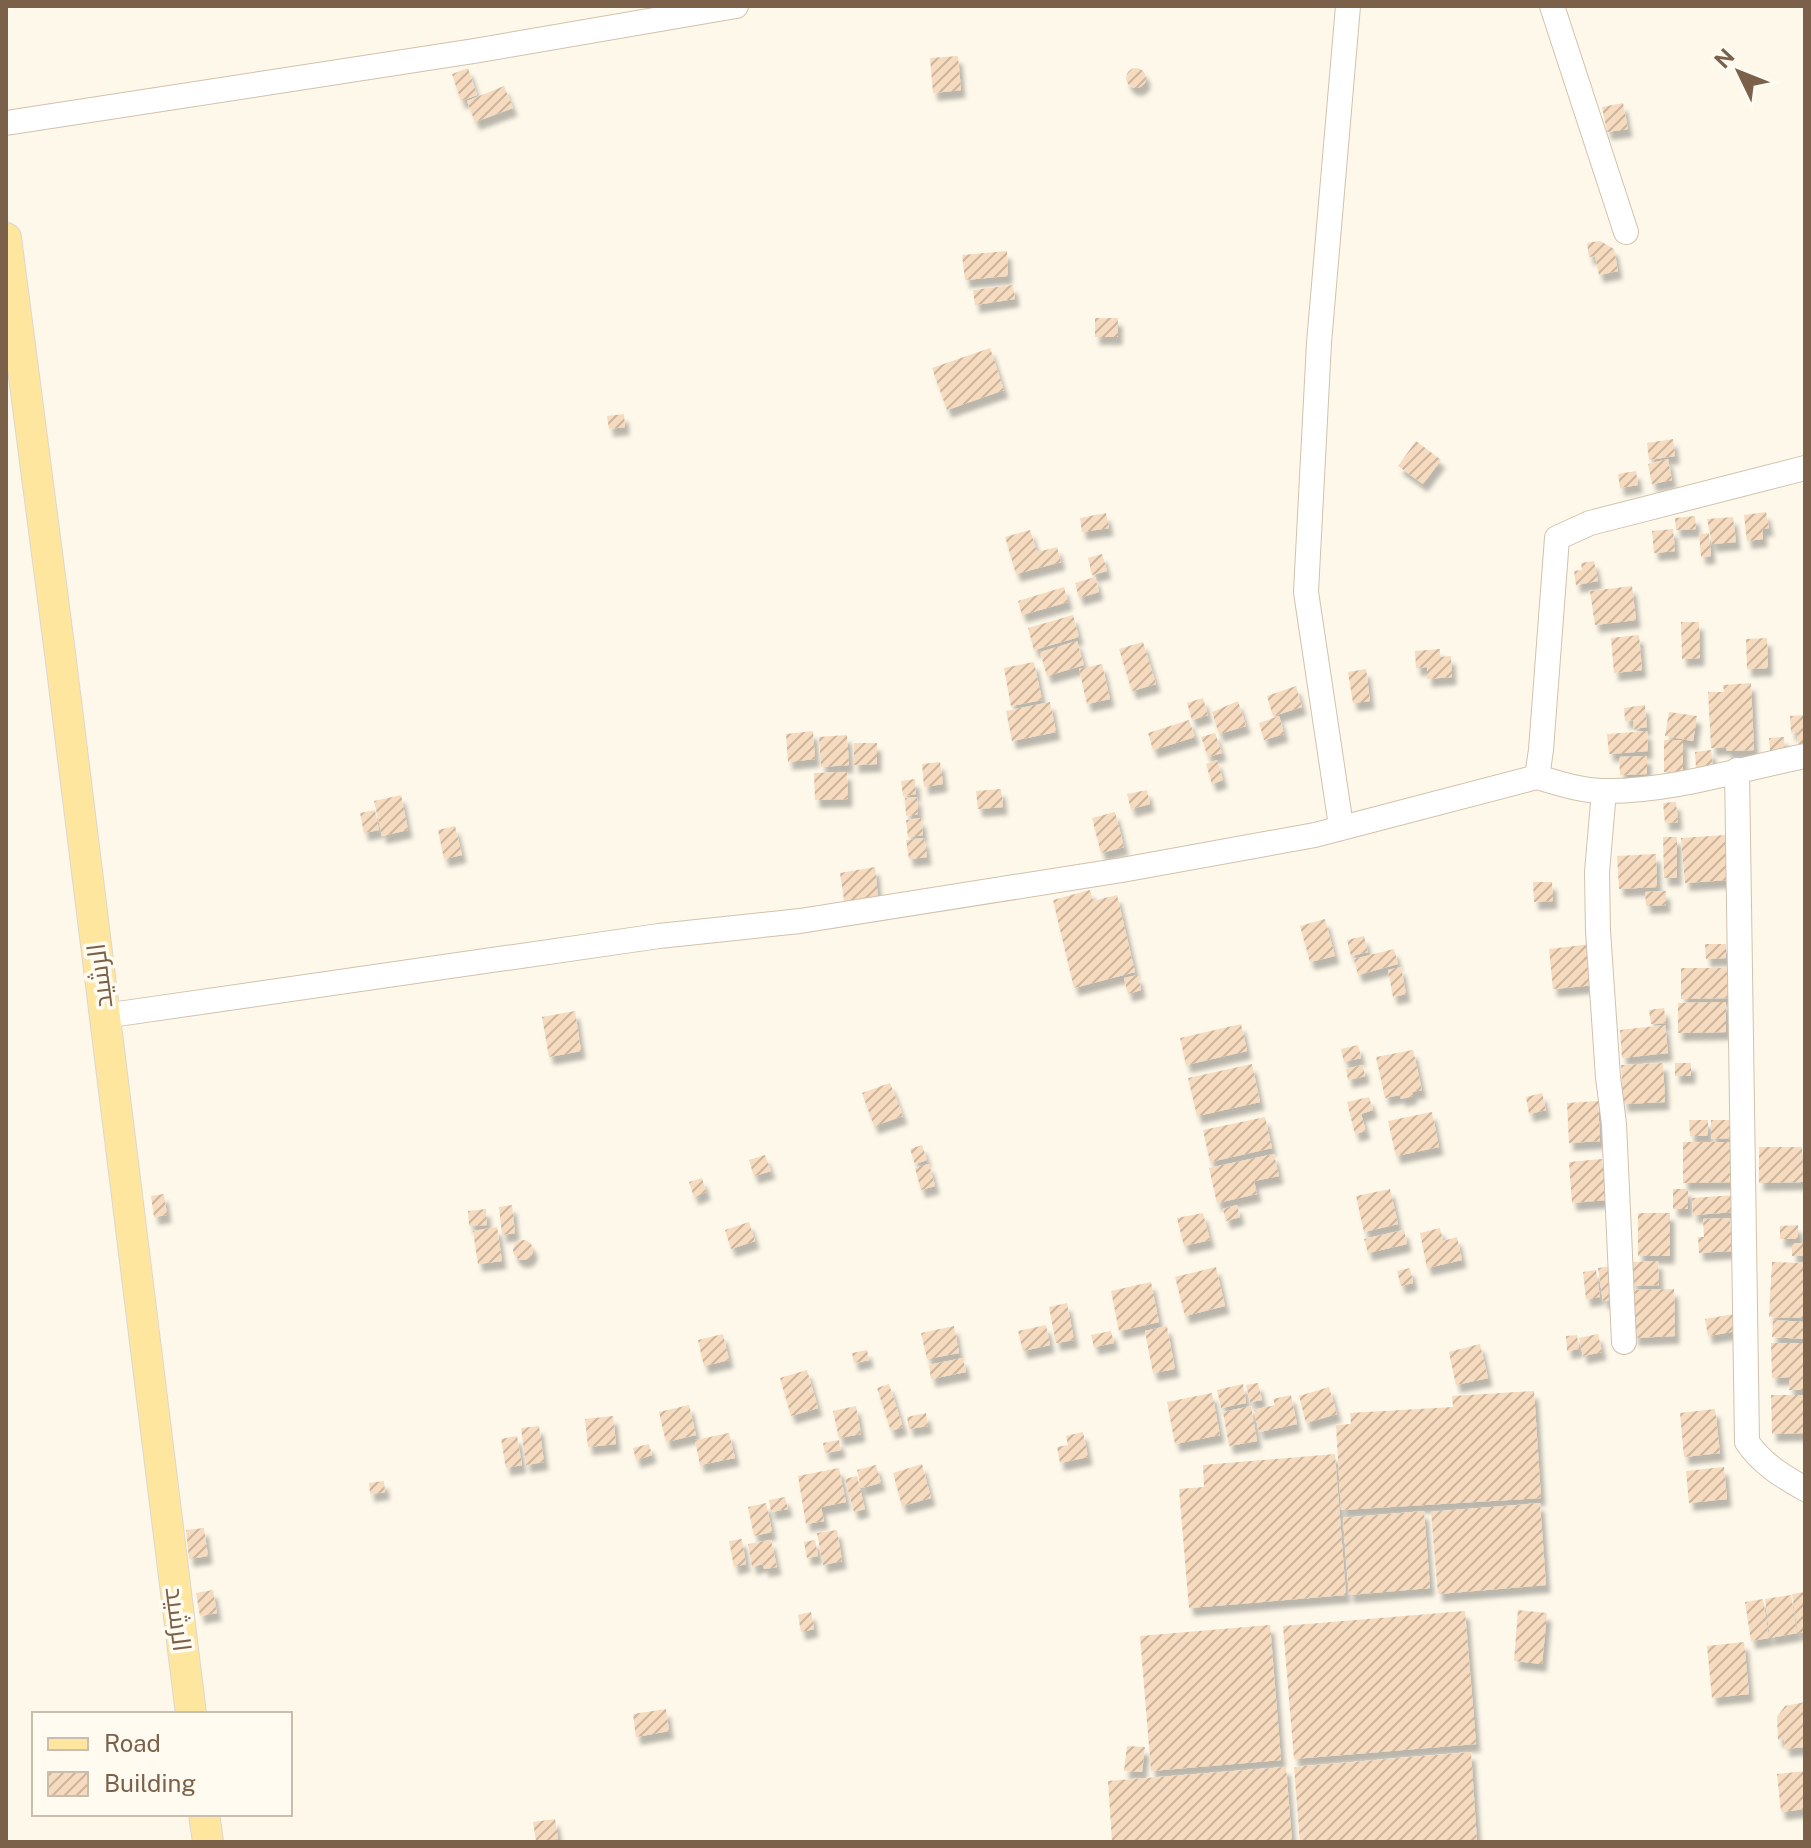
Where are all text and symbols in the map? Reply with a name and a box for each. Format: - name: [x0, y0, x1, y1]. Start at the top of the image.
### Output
- north arrow: [1699, 32, 1779, 112]
- text: N: [1709, 43, 1740, 74]
- street label: الرشيد: [80, 942, 118, 1010]
- street label: الرشيد: [160, 1585, 198, 1653]
- legend: [32, 1712, 292, 1816]
- text: Road: [104, 1729, 161, 1757]
- text: Building: [104, 1769, 196, 1797]

